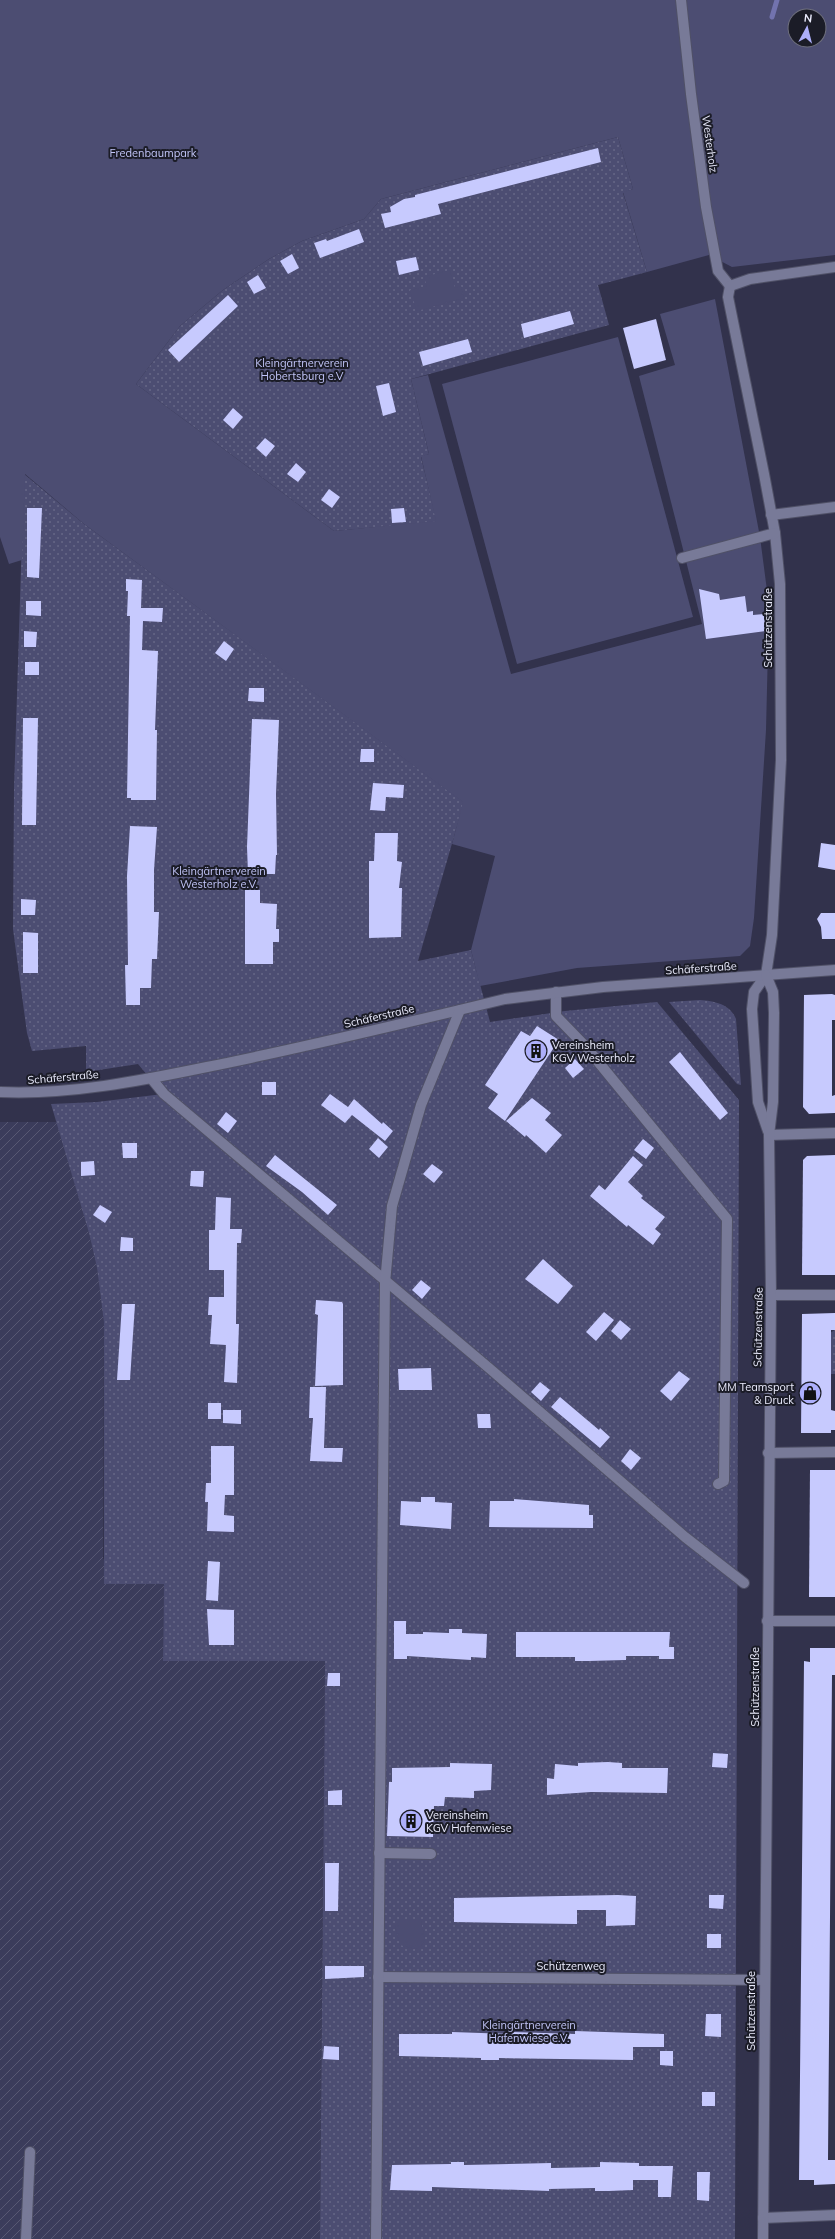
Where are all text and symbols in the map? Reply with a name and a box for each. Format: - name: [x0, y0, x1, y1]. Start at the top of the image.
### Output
- north arrow: [787, 8, 827, 48]
- text: N: [803, 11, 813, 26]
- street label: Westerholz: [699, 114, 721, 174]
- park label: Fredenbaumpark: [109, 146, 197, 160]
- park label: Kleingärtnerverein Hobertsburg e.V: [255, 356, 349, 383]
- street label: Schützenstraße: [761, 588, 775, 668]
- park label: Kleingärtnerverein Westerholz e.V.: [172, 864, 266, 891]
- street label: Schäferstraße: [665, 959, 737, 977]
- street label: Schäferstraße: [343, 1001, 415, 1031]
- building icon: Vereinsheim KGV Westerholz: [523, 1038, 549, 1064]
- place label: Vereinsheim KGV Westerholz: [552, 1038, 635, 1065]
- street label: Schäferstraße: [27, 1067, 99, 1087]
- street label: Schützenstraße: [750, 1287, 766, 1367]
- place label: MM Teamsport & Druck: [718, 1380, 794, 1407]
- shop icon: MM Teamsport & Druck: [797, 1380, 823, 1406]
- street label: Schützenstraße: [748, 1647, 762, 1727]
- building icon: Vereinsheim KGV Hafenwiese: [398, 1808, 424, 1834]
- place label: Vereinsheim KGV Hafenwiese: [426, 1808, 512, 1835]
- street label: Schützenweg: [536, 1959, 606, 1973]
- street label: Schützenstraße: [744, 1971, 758, 2051]
- park label: Kleingärtnerverein Hafenwiese e.V.: [482, 2018, 576, 2045]

